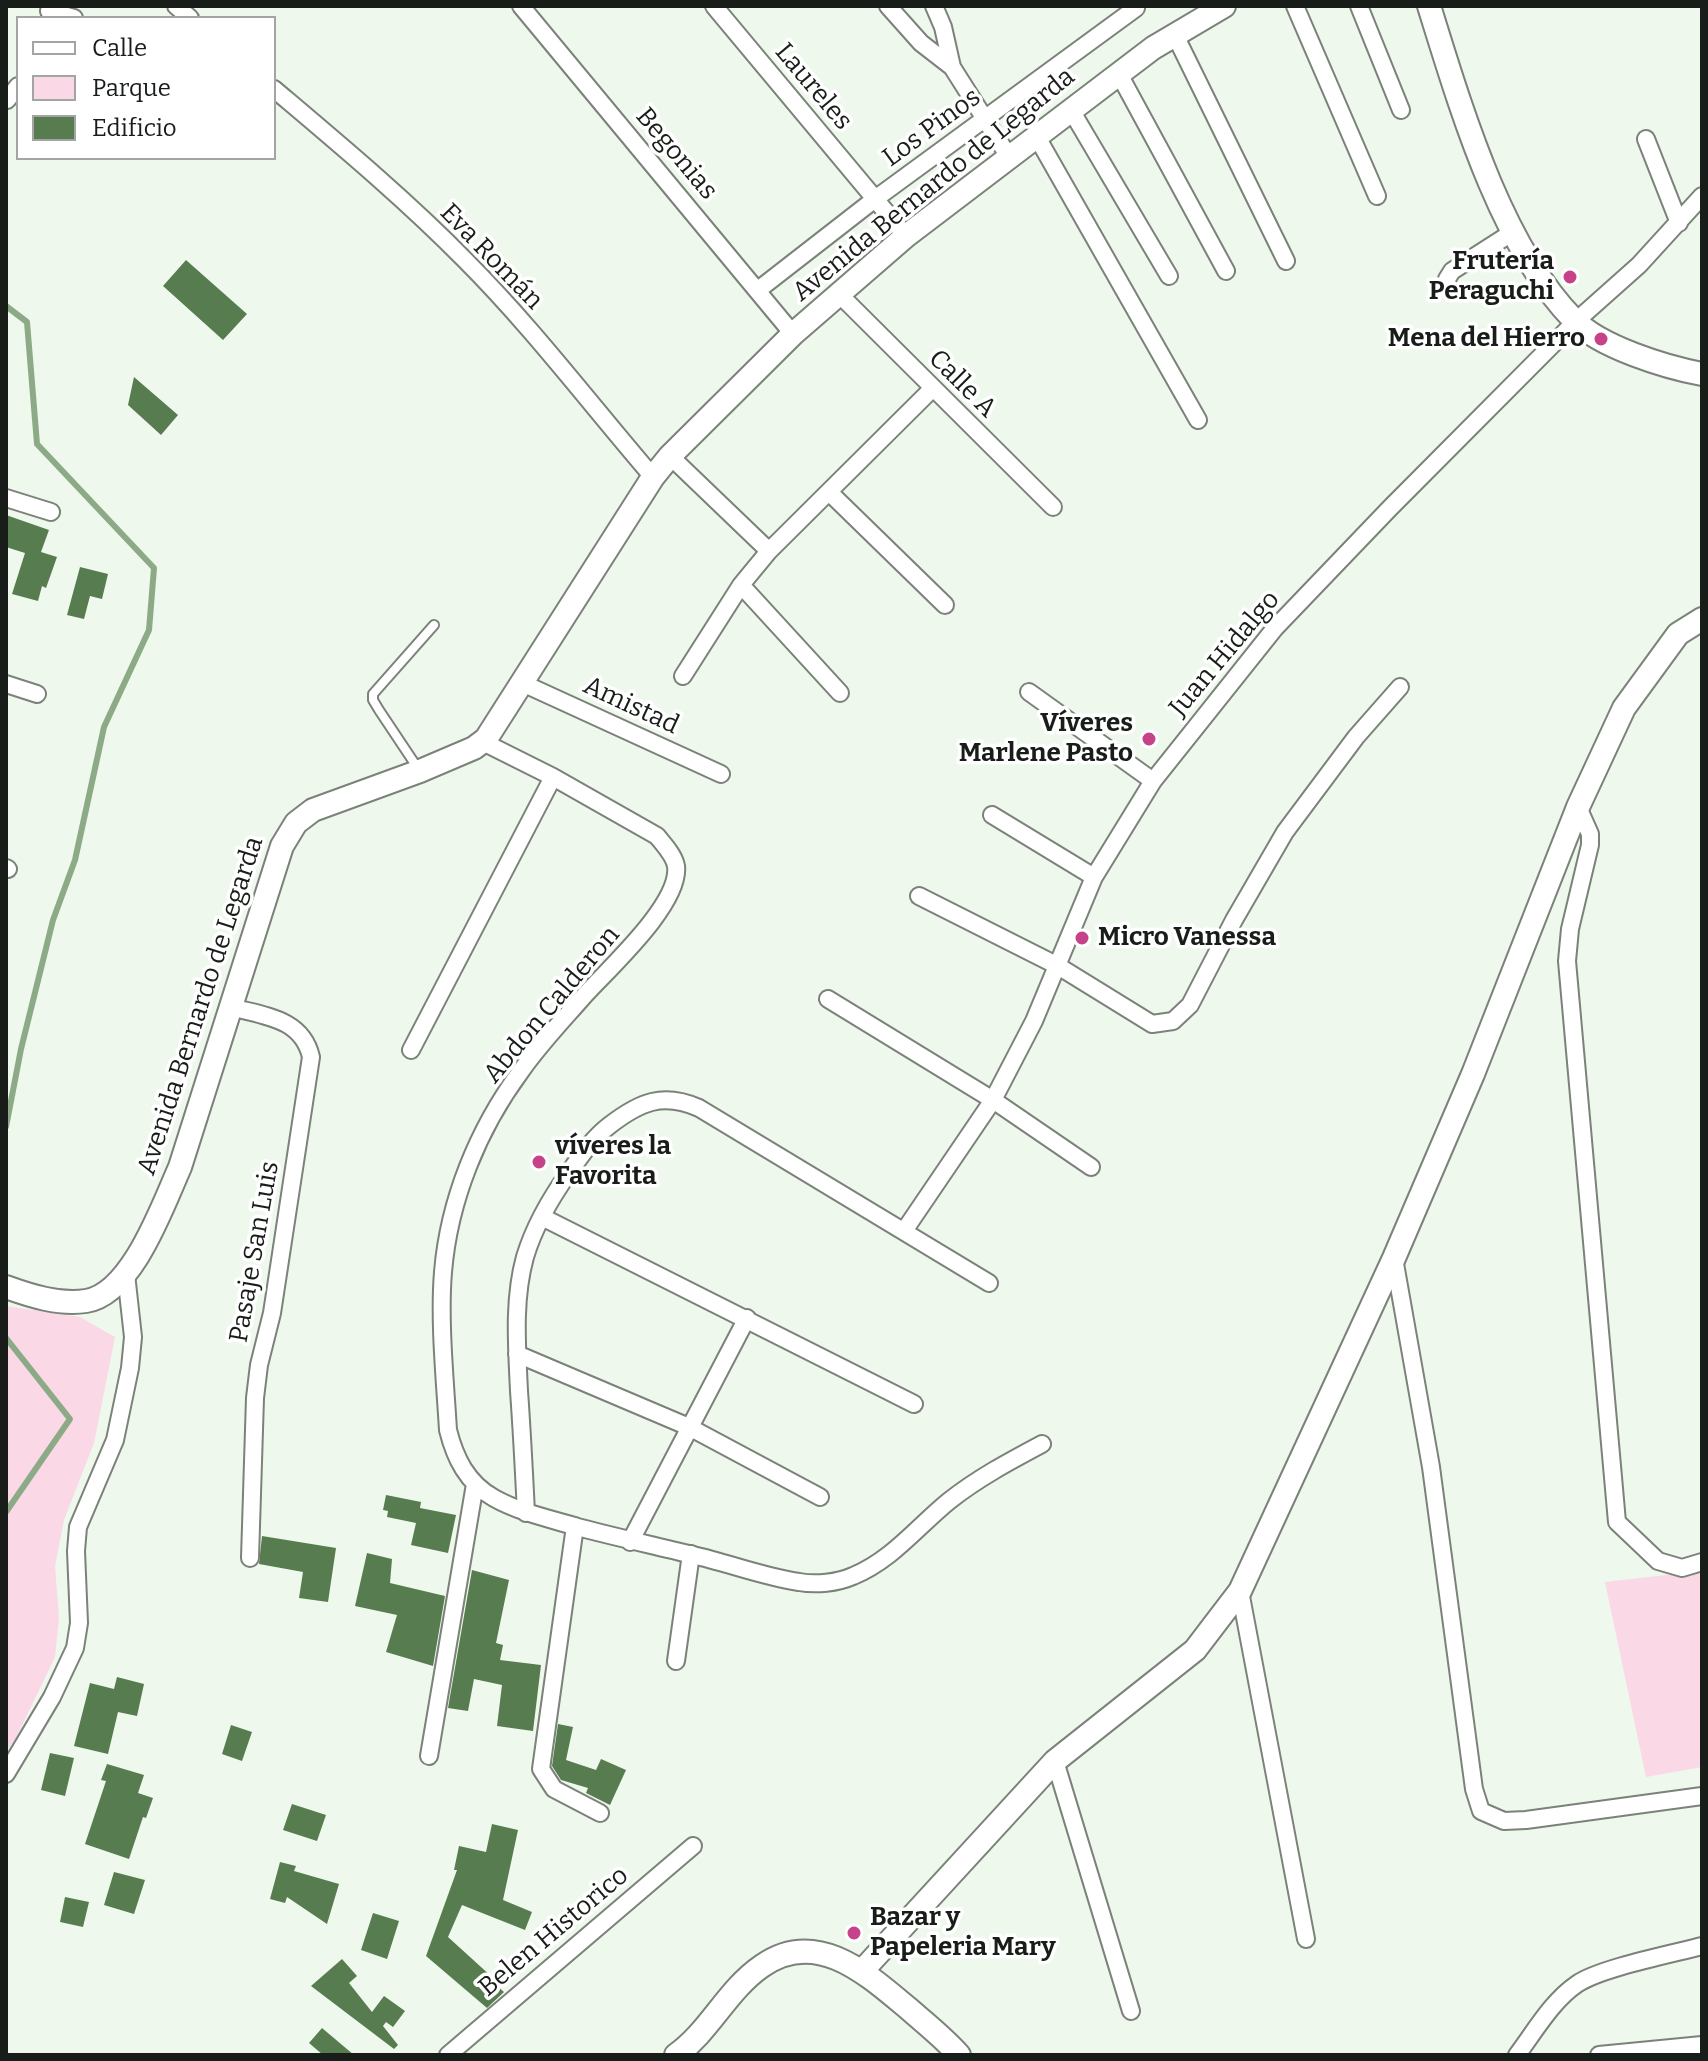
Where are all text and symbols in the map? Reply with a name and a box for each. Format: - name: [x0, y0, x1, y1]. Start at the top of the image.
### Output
- legend: [16, 16, 276, 160]
- text: Calle: [92, 34, 147, 62]
- street label: Laureles: [768, 37, 858, 137]
- street label: Avenida Bernardo de Legarda: [787, 61, 1081, 309]
- text: Parque: [92, 74, 171, 102]
- street label: Los Pinos: [877, 82, 987, 174]
- street label: Begonias: [629, 102, 723, 206]
- text: Edificio: [92, 114, 177, 142]
- street label: Eva Román: [433, 198, 549, 316]
- place label: Frutería Peraguchi: [1429, 246, 1554, 308]
- marker: Frutería Peraguchi: [1561, 268, 1579, 286]
- place label: Mena del Hierro: [1388, 323, 1585, 355]
- marker: Mena del Hierro: [1592, 330, 1610, 348]
- street label: Calle A: [922, 344, 1002, 424]
- street label: Juan Hidalgo: [1163, 585, 1287, 723]
- street label: Amistad: [578, 670, 684, 742]
- place label: Víveres Marlene Pasto: [959, 708, 1133, 770]
- marker: Víveres Marlene Pasto: [1140, 730, 1158, 748]
- street label: Avenida Bernardo de Legarda: [131, 833, 271, 1179]
- street label: Abdon Calderon: [477, 920, 627, 1090]
- place label: Micro Vanessa: [1098, 922, 1276, 954]
- marker: Micro Vanessa: [1073, 929, 1091, 947]
- place label: víveres la Favorita: [555, 1131, 671, 1192]
- marker: víveres la Favorita: [530, 1153, 548, 1171]
- street label: Pasaje San Luis: [224, 1159, 286, 1345]
- street label: Belen Historico: [473, 1860, 635, 2004]
- place label: Bazar y Papeleria Mary: [870, 1902, 1056, 1964]
- marker: Bazar y Papeleria Mary: [845, 1924, 863, 1942]

